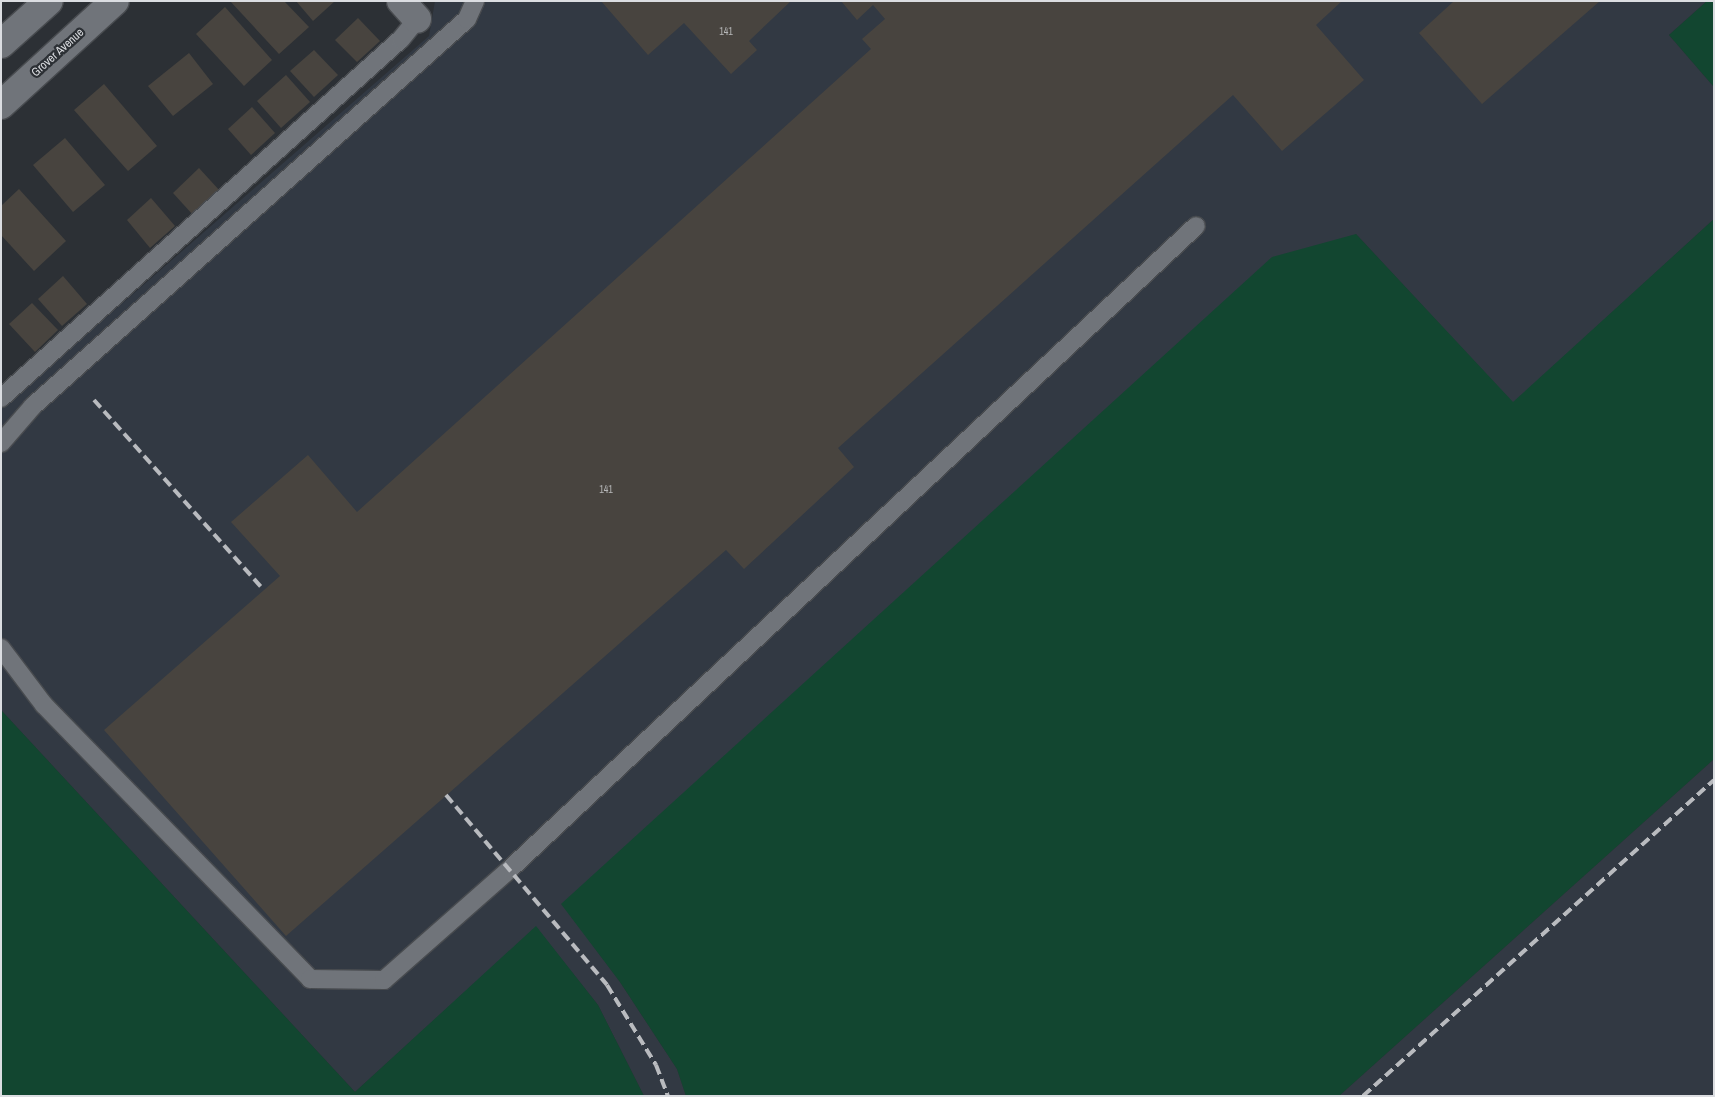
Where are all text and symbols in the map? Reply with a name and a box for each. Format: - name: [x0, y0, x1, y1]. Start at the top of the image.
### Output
- street label: Grover Avenue: [29, 26, 87, 80]
- house number: 141: [719, 26, 733, 38]
- house number: 141: [599, 484, 613, 496]

